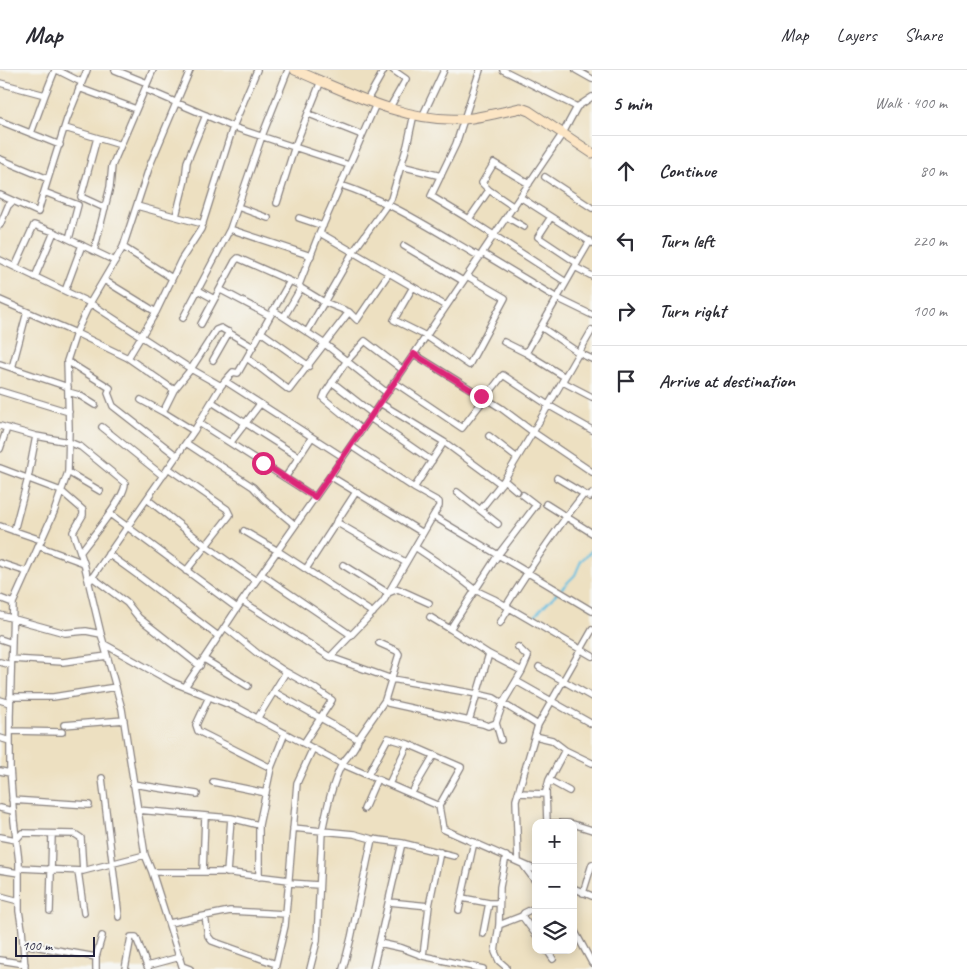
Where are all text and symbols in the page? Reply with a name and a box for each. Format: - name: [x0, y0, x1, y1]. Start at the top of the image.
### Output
- text: Map: [25, 20, 62, 50]
- text: Map: [781, 24, 809, 46]
- text: Layers: [837, 24, 876, 46]
- text: Share: [904, 24, 942, 46]
- text: 5 min: [612, 90, 652, 116]
- text: Walk · 400 m: [875, 93, 947, 113]
- icon: ahead: [612, 157, 640, 185]
- text: Continue: [659, 159, 716, 183]
- text: 80 m: [920, 161, 947, 181]
- icon: left: [612, 227, 640, 255]
- text: Turn left: [659, 229, 714, 253]
- text: 220 m: [913, 231, 947, 251]
- icon: right: [612, 297, 640, 325]
- text: Turn right: [659, 299, 726, 323]
- text: 100 m: [913, 301, 947, 321]
- icon: arrive: [612, 367, 640, 395]
- text: Arrive at destination: [659, 369, 795, 393]
- route end: [470, 385, 493, 408]
- route start: [252, 452, 275, 475]
- map controls: [532, 819, 577, 954]
- button: +: [532, 819, 577, 864]
- button: −: [532, 864, 577, 909]
- button: layers: [532, 909, 577, 954]
- scale bar: [15, 934, 95, 957]
- text: 100 m: [22, 937, 52, 954]

